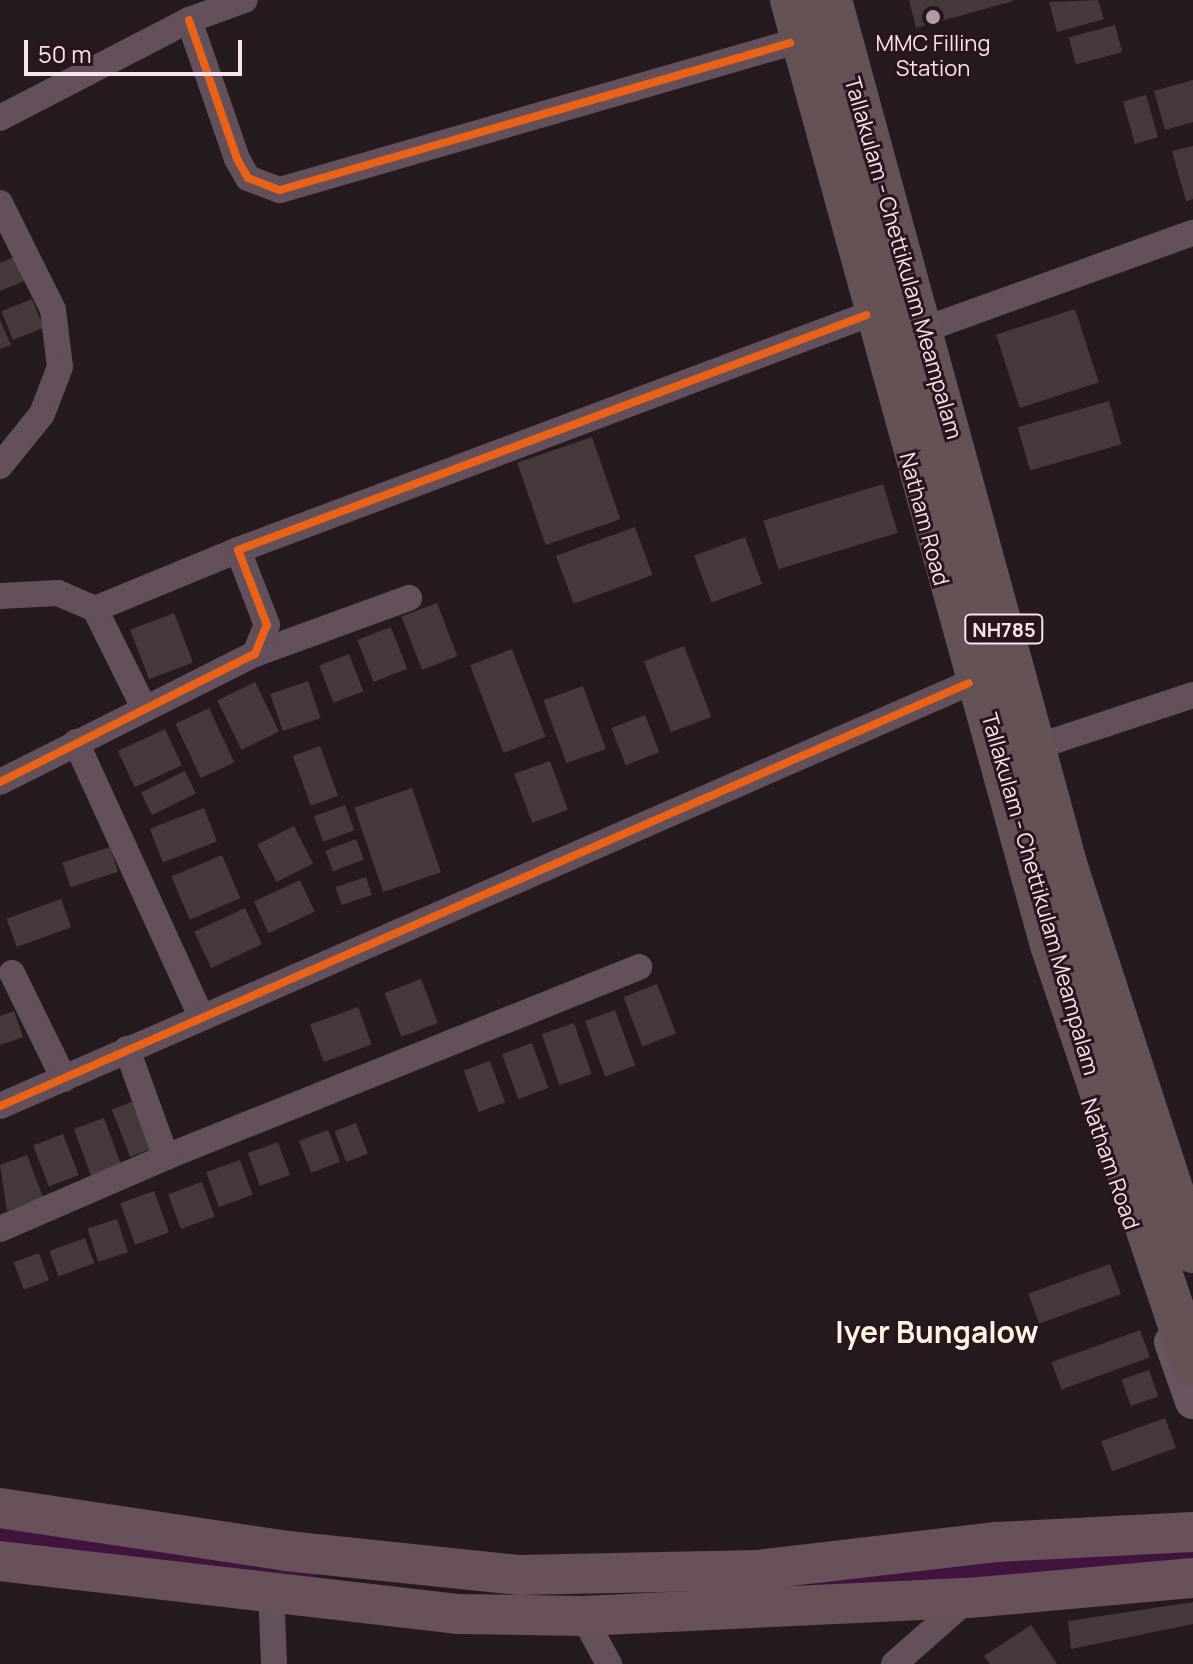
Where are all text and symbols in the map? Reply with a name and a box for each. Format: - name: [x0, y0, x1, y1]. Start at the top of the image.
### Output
- marker: MMC Filling Station: [924, 8, 942, 26]
- scale bar: [28, 24, 246, 74]
- place label: MMC Filling Station: [876, 30, 990, 82]
- text: 50 m: [38, 37, 92, 70]
- street label: Tallakulam - Chettikulam Meampalam: [839, 74, 967, 442]
- street label: Natham Road: [894, 450, 954, 588]
- road number: NH785: [964, 613, 1044, 645]
- street label: Tallakulam - Chettikulam Meampalam: [976, 710, 1104, 1078]
- street label: Natham Road: [1075, 1095, 1145, 1233]
- district label: Iyer Bungalow: [835, 1314, 1039, 1350]

